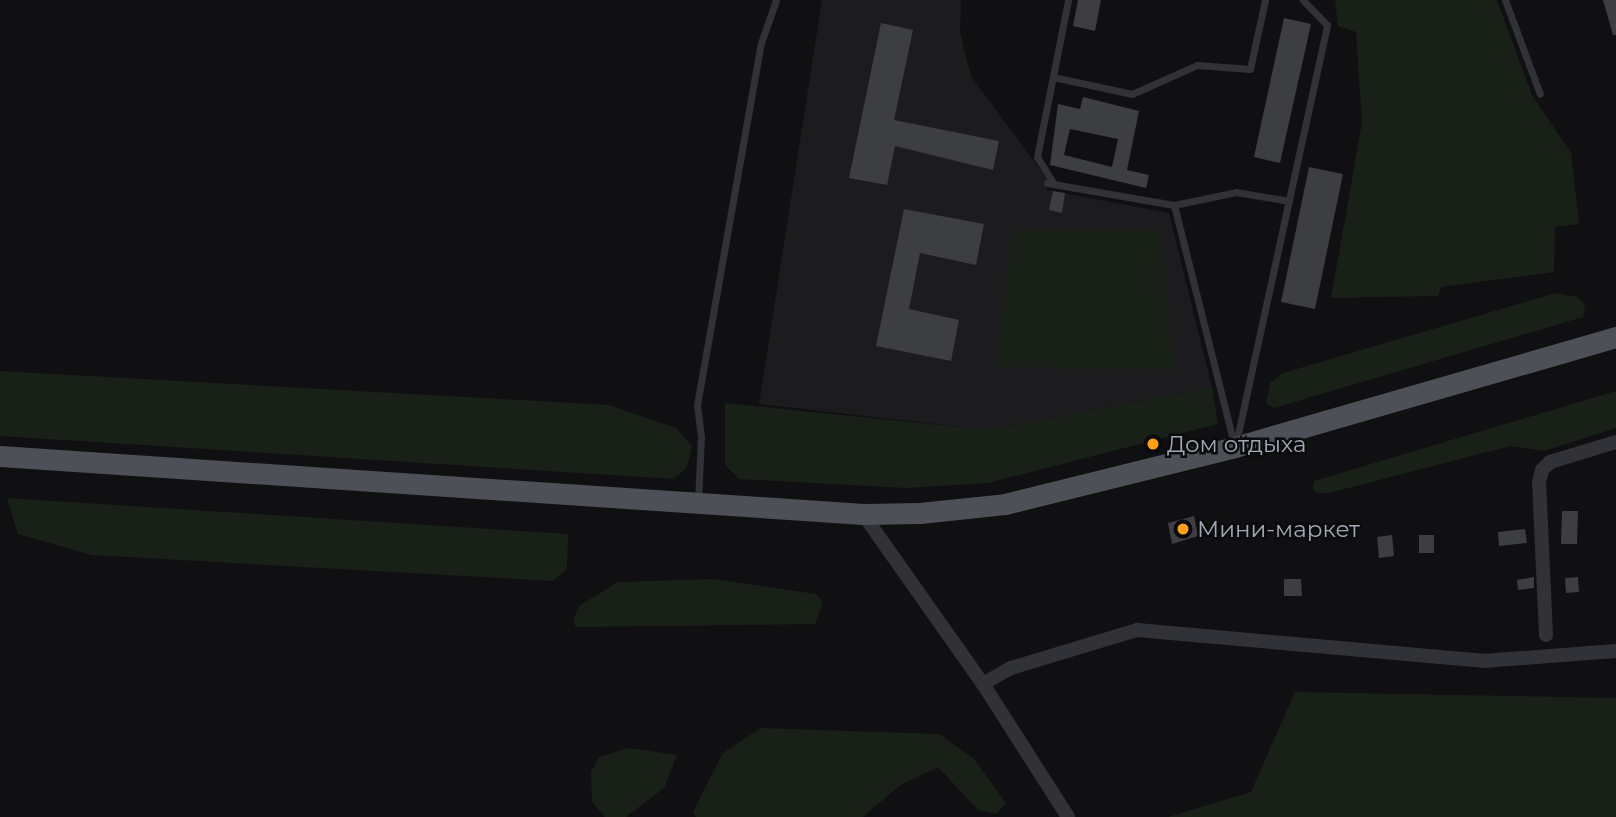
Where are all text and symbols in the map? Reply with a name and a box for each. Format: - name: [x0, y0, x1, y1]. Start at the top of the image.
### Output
- place label: Дом отдыха: [1167, 430, 1306, 458]
- marker: Дом отдыха: [1145, 436, 1161, 452]
- place label: Мини-маркет: [1197, 515, 1360, 543]
- marker: Мини-маркет: [1175, 521, 1191, 537]

